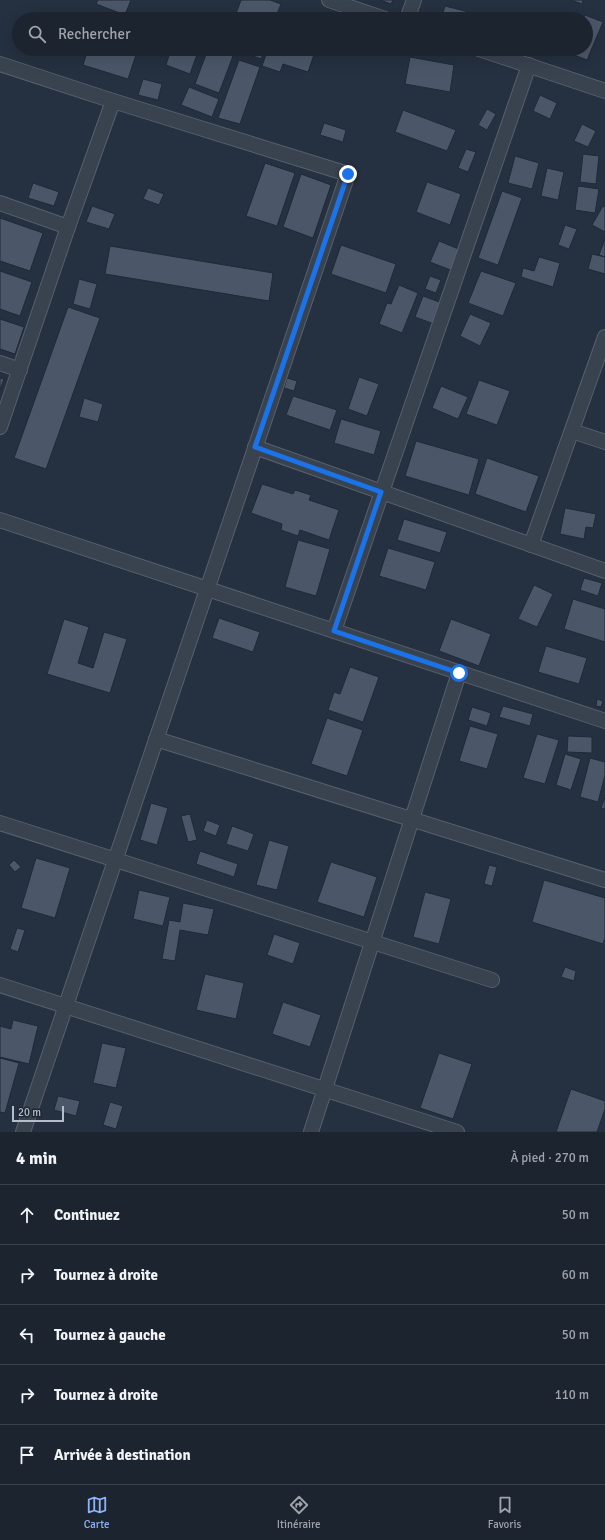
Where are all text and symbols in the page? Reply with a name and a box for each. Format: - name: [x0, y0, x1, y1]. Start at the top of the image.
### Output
- search box: [12, 12, 593, 56]
- icon: search: [26, 23, 48, 45]
- text: Rechercher: [58, 25, 131, 43]
- route end: [339, 165, 357, 183]
- route start: [450, 664, 468, 682]
- scale bar: [12, 1104, 64, 1123]
- text: 20 m: [18, 1106, 41, 1119]
- text: 4 min: [16, 1148, 57, 1169]
- text: À pied · 270 m: [510, 1150, 589, 1166]
- icon: ahead: [16, 1204, 38, 1226]
- text: Continuez: [54, 1206, 120, 1224]
- text: 50 m: [562, 1207, 589, 1223]
- icon: right: [16, 1264, 38, 1286]
- text: Tournez à droite: [54, 1266, 158, 1284]
- text: 60 m: [562, 1267, 589, 1283]
- icon: left: [16, 1324, 38, 1346]
- text: Tournez à gauche: [54, 1326, 166, 1344]
- text: 50 m: [562, 1327, 589, 1343]
- icon: right: [16, 1384, 38, 1406]
- text: Tournez à droite: [54, 1386, 158, 1404]
- text: 110 m: [555, 1387, 589, 1403]
- icon: arrive: [16, 1444, 38, 1466]
- text: Arrivée à destination: [54, 1446, 191, 1464]
- tab: Carte: [84, 1494, 109, 1531]
- tab: Itinéraire: [277, 1494, 320, 1531]
- tab: Favoris: [488, 1494, 521, 1531]

